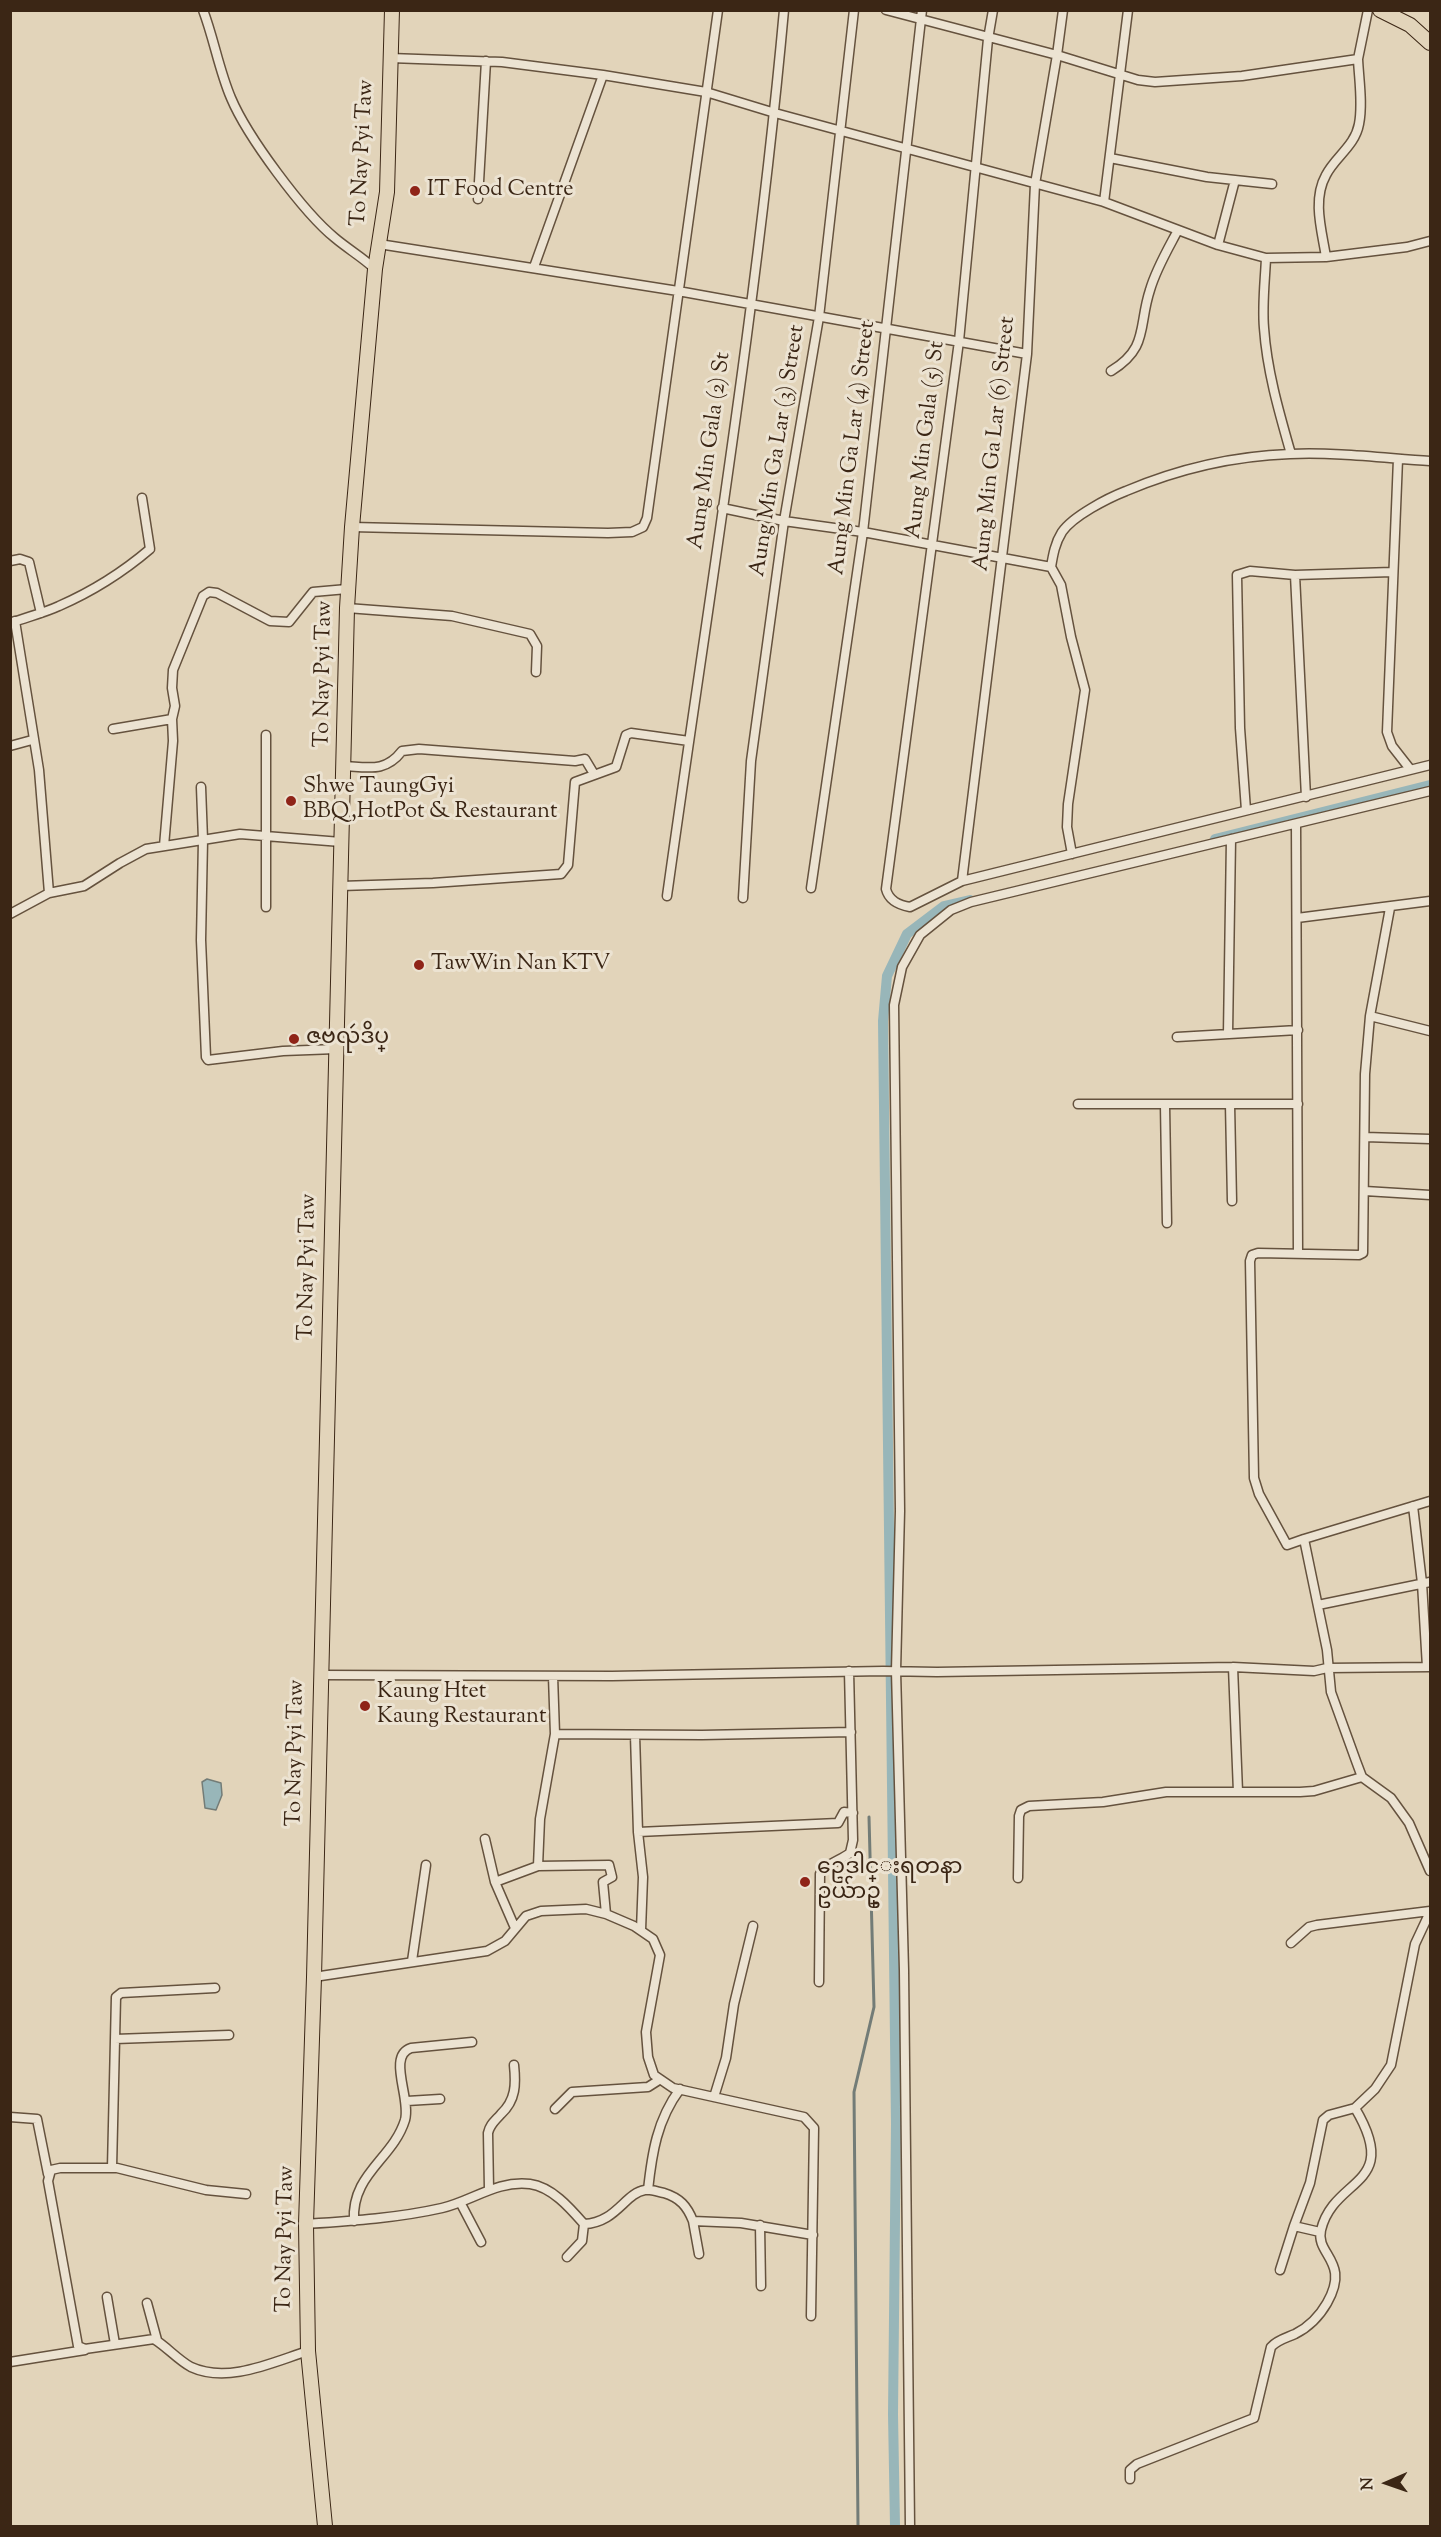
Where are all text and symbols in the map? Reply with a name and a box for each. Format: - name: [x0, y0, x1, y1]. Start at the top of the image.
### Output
- street label: To Nay Pyi Taw: [347, 79, 381, 227]
- place label: IT Food Centre: [427, 178, 574, 204]
- marker: IT Food Centre: [408, 184, 422, 198]
- street label: Aung Min Ga Lar (6) Street: [969, 315, 1023, 573]
- street label: Aung Min Ga Lar (4) Street: [825, 319, 883, 577]
- street label: Aung Min Ga Lar (3) Street: [746, 323, 812, 579]
- street label: Aung Min Gala (5) St: [902, 340, 952, 540]
- street label: Aung Min Gala (2) St: [684, 351, 738, 551]
- street label: To Nay Pyi Taw: [311, 600, 339, 748]
- place label: Shwe TaungGyi BBQ,HotPot & Restaurant: [303, 775, 557, 826]
- marker: Shwe TaungGyi BBQ,HotPot & Restaurant: [284, 794, 298, 808]
- place label: TawWin Nan KTV: [431, 952, 610, 978]
- marker: TawWin Nan KTV: [412, 958, 426, 972]
- place label: ဇဗၺဴဒိပ္: [306, 1026, 389, 1052]
- marker: ဇဗၺဴဒိပ္: [287, 1032, 301, 1046]
- street label: To Nay Pyi Taw: [295, 1193, 323, 1341]
- street label: To Nay Pyi Taw: [283, 1679, 311, 1827]
- place label: Kaung Htet Kaung Restaurant: [377, 1680, 546, 1732]
- marker: Kaung Htet Kaung Restaurant: [358, 1699, 372, 1713]
- place label: ဥေဒါင္းရတနာ ဥယ်ာဥ္: [817, 1856, 963, 1908]
- marker: ဥေဒါင္းရတနာ ဥယ်ာဥ္: [798, 1875, 812, 1889]
- street label: To Nay Pyi Taw: [273, 2165, 301, 2313]
- north arrow: [1357, 2453, 1417, 2513]
- text: N: [1357, 2477, 1380, 2490]

